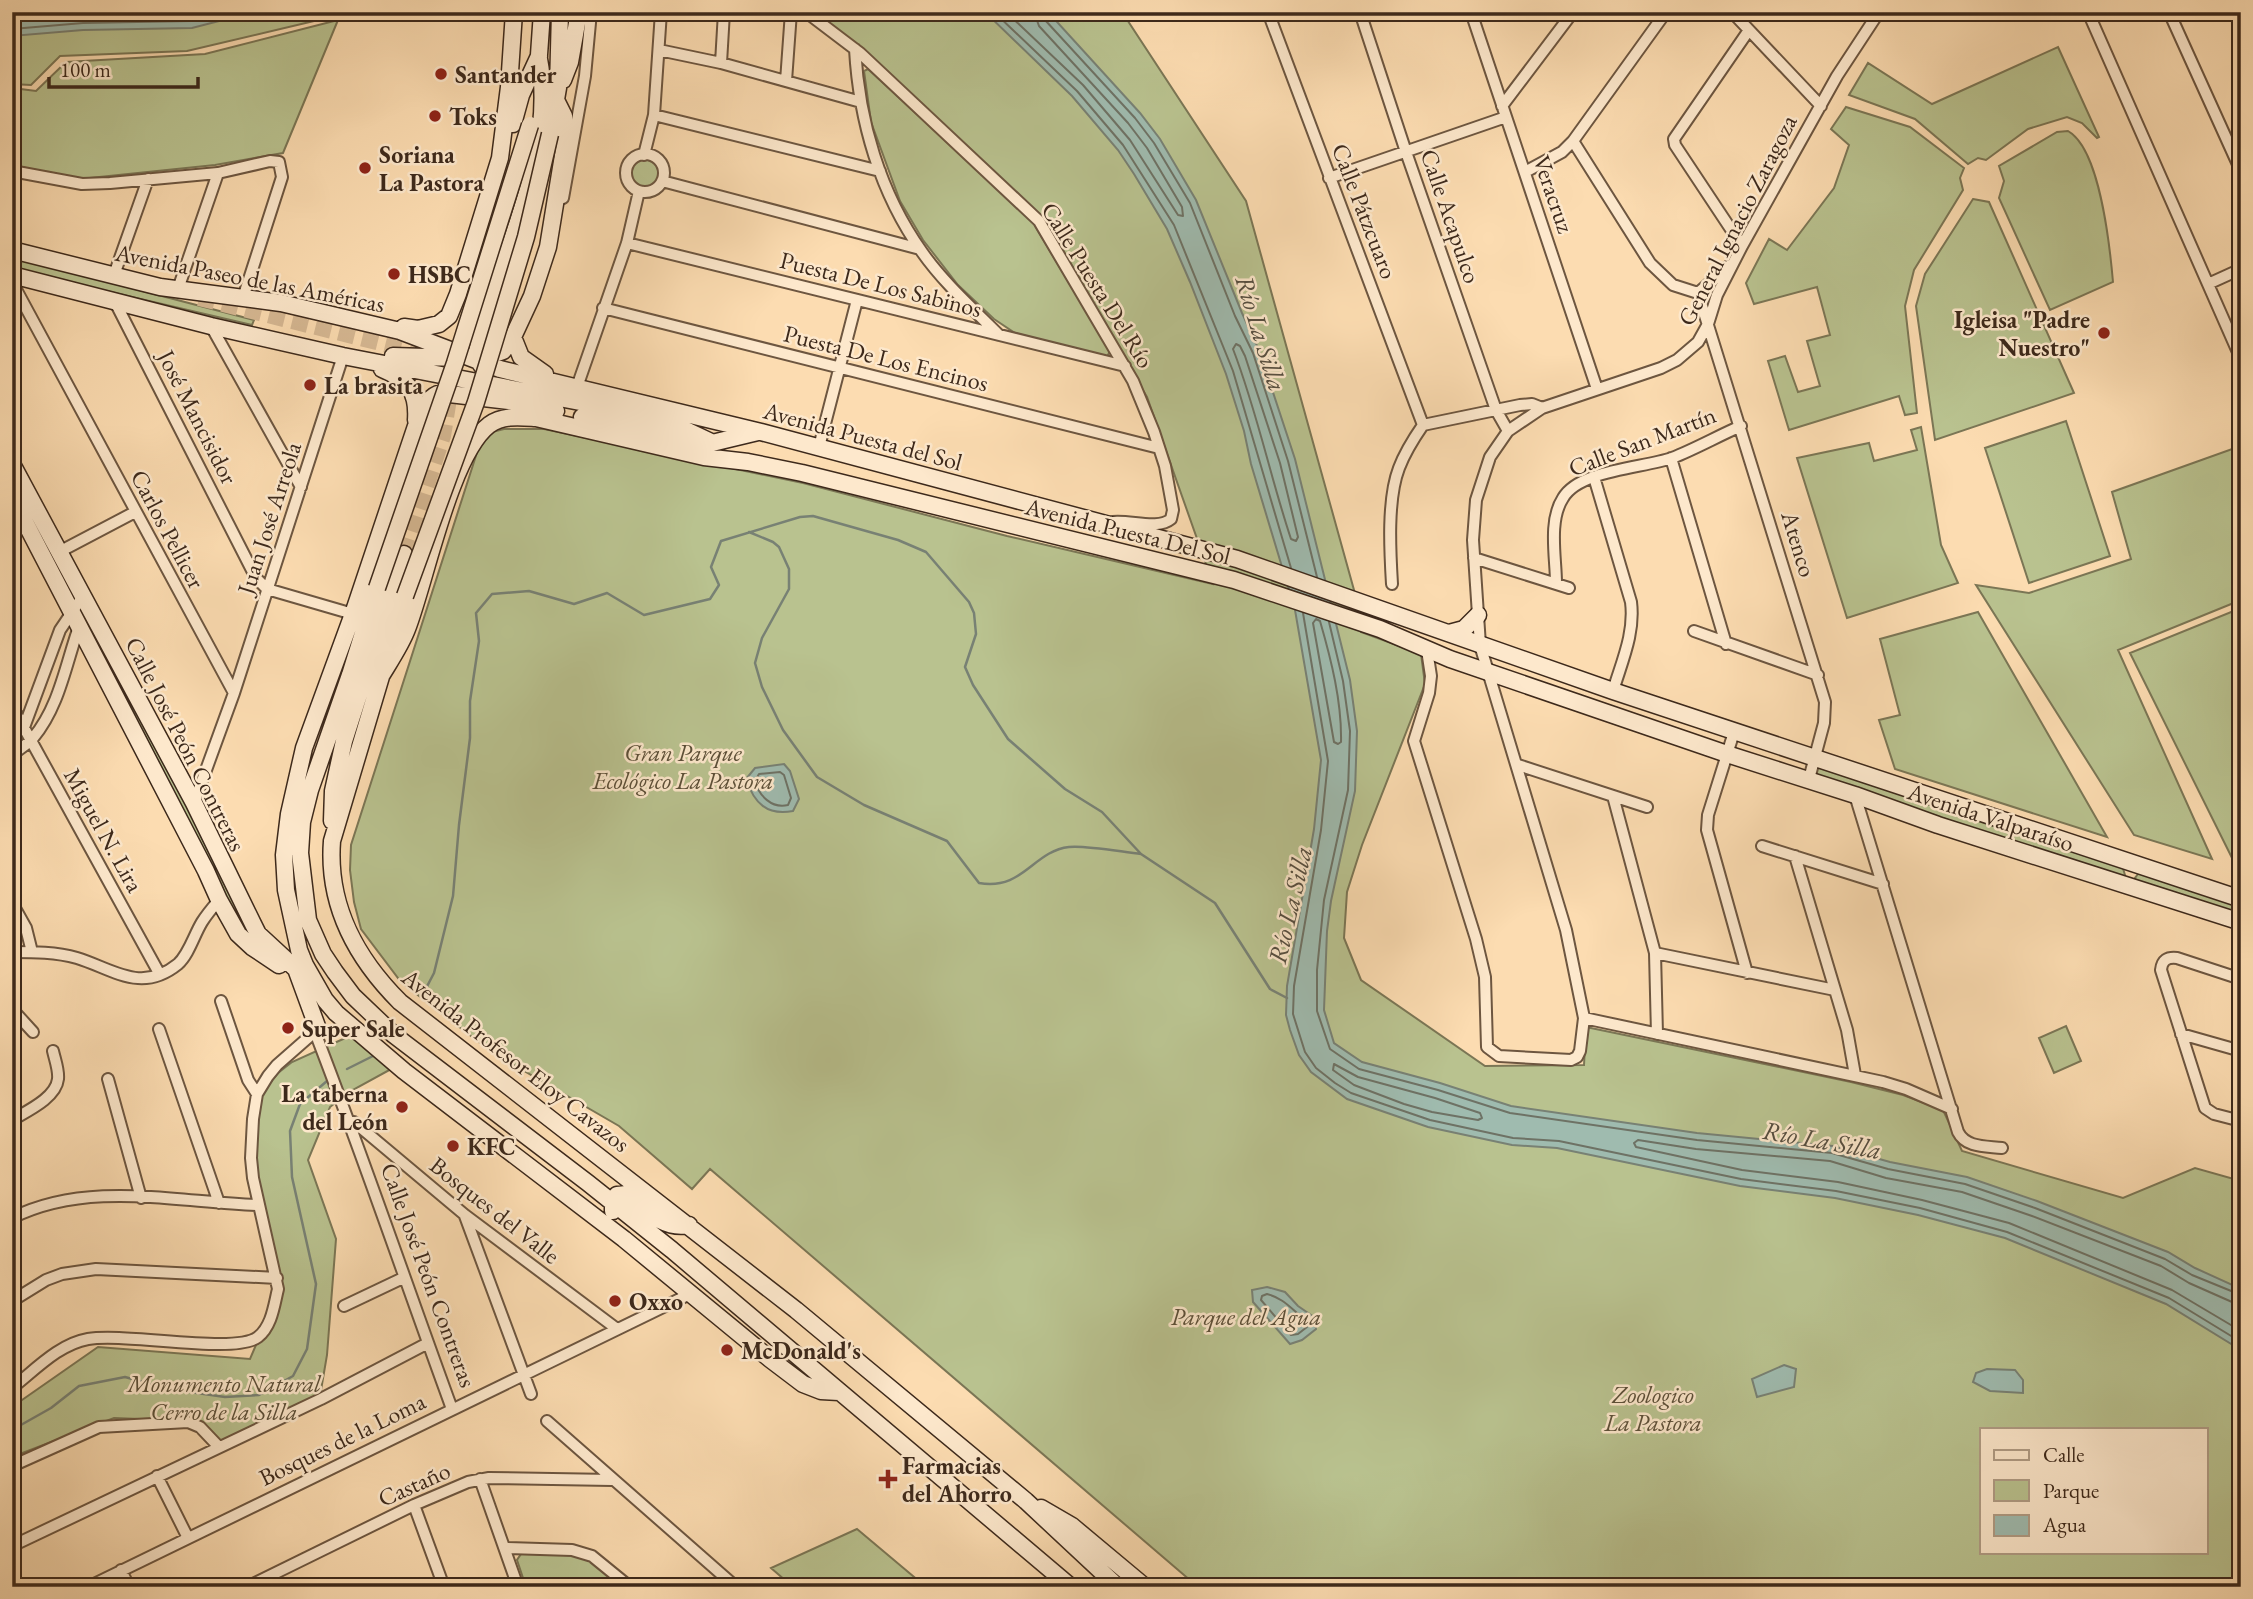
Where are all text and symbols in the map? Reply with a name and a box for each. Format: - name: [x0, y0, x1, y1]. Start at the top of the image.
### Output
- scale bar: [49, 46, 198, 90]
- text: 100 m: [60, 56, 111, 83]
- place label: Santander: [455, 59, 557, 90]
- marker: Santander: [433, 66, 449, 82]
- place label: Toks: [449, 101, 497, 132]
- marker: Toks: [427, 108, 443, 124]
- street label: General Ignacio Zaragoza: [1670, 109, 1804, 331]
- place label: Soriana La Pastora: [379, 139, 484, 198]
- street label: Calle Pátzcuaro: [1325, 139, 1405, 283]
- street label: Calle Acapulco: [1414, 145, 1488, 287]
- street label: Veracruz: [1526, 151, 1582, 237]
- marker: Soriana La Pastora: [357, 160, 373, 176]
- street label: Calle Puesta Del Río: [1034, 196, 1162, 374]
- street label: Avenida Paseo de las Américas: [112, 236, 387, 319]
- street label: Puesta De Los Sabinos: [777, 244, 985, 324]
- place label: HSBC: [408, 259, 471, 290]
- marker: HSBC: [386, 266, 402, 282]
- water label: Río La Silla: [1227, 271, 1295, 395]
- place label: Igleisa "Padre Nuestro": [1954, 304, 2090, 363]
- street label: Puesta De Los Encinos: [780, 318, 992, 398]
- marker: Igleisa "Padre Nuestro": [2096, 325, 2112, 341]
- street label: José Mancisidor: [150, 343, 245, 489]
- place label: La brasita: [324, 370, 423, 401]
- marker: La brasita: [302, 377, 318, 393]
- street label: Avenida Puesta del Sol: [759, 394, 966, 478]
- street label: Calle San Martín: [1564, 399, 1720, 483]
- street label: Juan José Arreola: [229, 437, 308, 600]
- street label: Carlos Pellicer: [124, 464, 212, 594]
- street label: Avenida Puesta Del Sol: [1021, 490, 1234, 572]
- street label: Atenco: [1774, 506, 1824, 581]
- street label: Calle José Peón Contreras: [118, 632, 254, 856]
- park label: Gran Parque Ecológico La Pastora: [592, 737, 773, 796]
- street label: Miguel N. Lira: [57, 762, 151, 898]
- street label: Avenida Valparaíso: [1903, 775, 2078, 859]
- water label: Río La Silla: [1260, 843, 1320, 967]
- street label: Avenida Profesor Eloy Cavazos: [395, 961, 636, 1159]
- place label: Super Sale: [302, 1013, 405, 1044]
- marker: Super Sale: [280, 1020, 296, 1036]
- place label: La taberna del León: [281, 1078, 388, 1137]
- marker: La taberna del León: [394, 1099, 410, 1115]
- water label: Río La Silla: [1760, 1113, 1884, 1167]
- place label: KFC: [467, 1131, 515, 1162]
- marker: KFC: [445, 1138, 461, 1154]
- street label: Bosques del Valle: [424, 1149, 566, 1271]
- street label: Calle José Peón Contreras: [374, 1159, 484, 1391]
- place label: Oxxo: [629, 1286, 683, 1317]
- marker: Oxxo: [607, 1293, 623, 1309]
- park label: Parque del Agua: [1171, 1301, 1321, 1333]
- place label: McDonald's: [741, 1335, 861, 1366]
- marker: McDonald's: [719, 1342, 735, 1358]
- park label: Monumento Natural Cerro de la Silla: [125, 1368, 322, 1427]
- park label: Zoologico La Pastora: [1603, 1379, 1702, 1438]
- street label: Bosques de la Loma: [254, 1385, 431, 1493]
- legend: [1980, 1428, 2208, 1554]
- text: Calle: [2043, 1441, 2085, 1468]
- place label: Farmacias del Ahorro: [902, 1450, 1012, 1509]
- street label: Castaño: [373, 1454, 455, 1514]
- marker: Farmacias del Ahorro: [880, 1471, 896, 1487]
- text: Parque: [2043, 1477, 2099, 1504]
- text: Agua: [2042, 1511, 2087, 1538]

